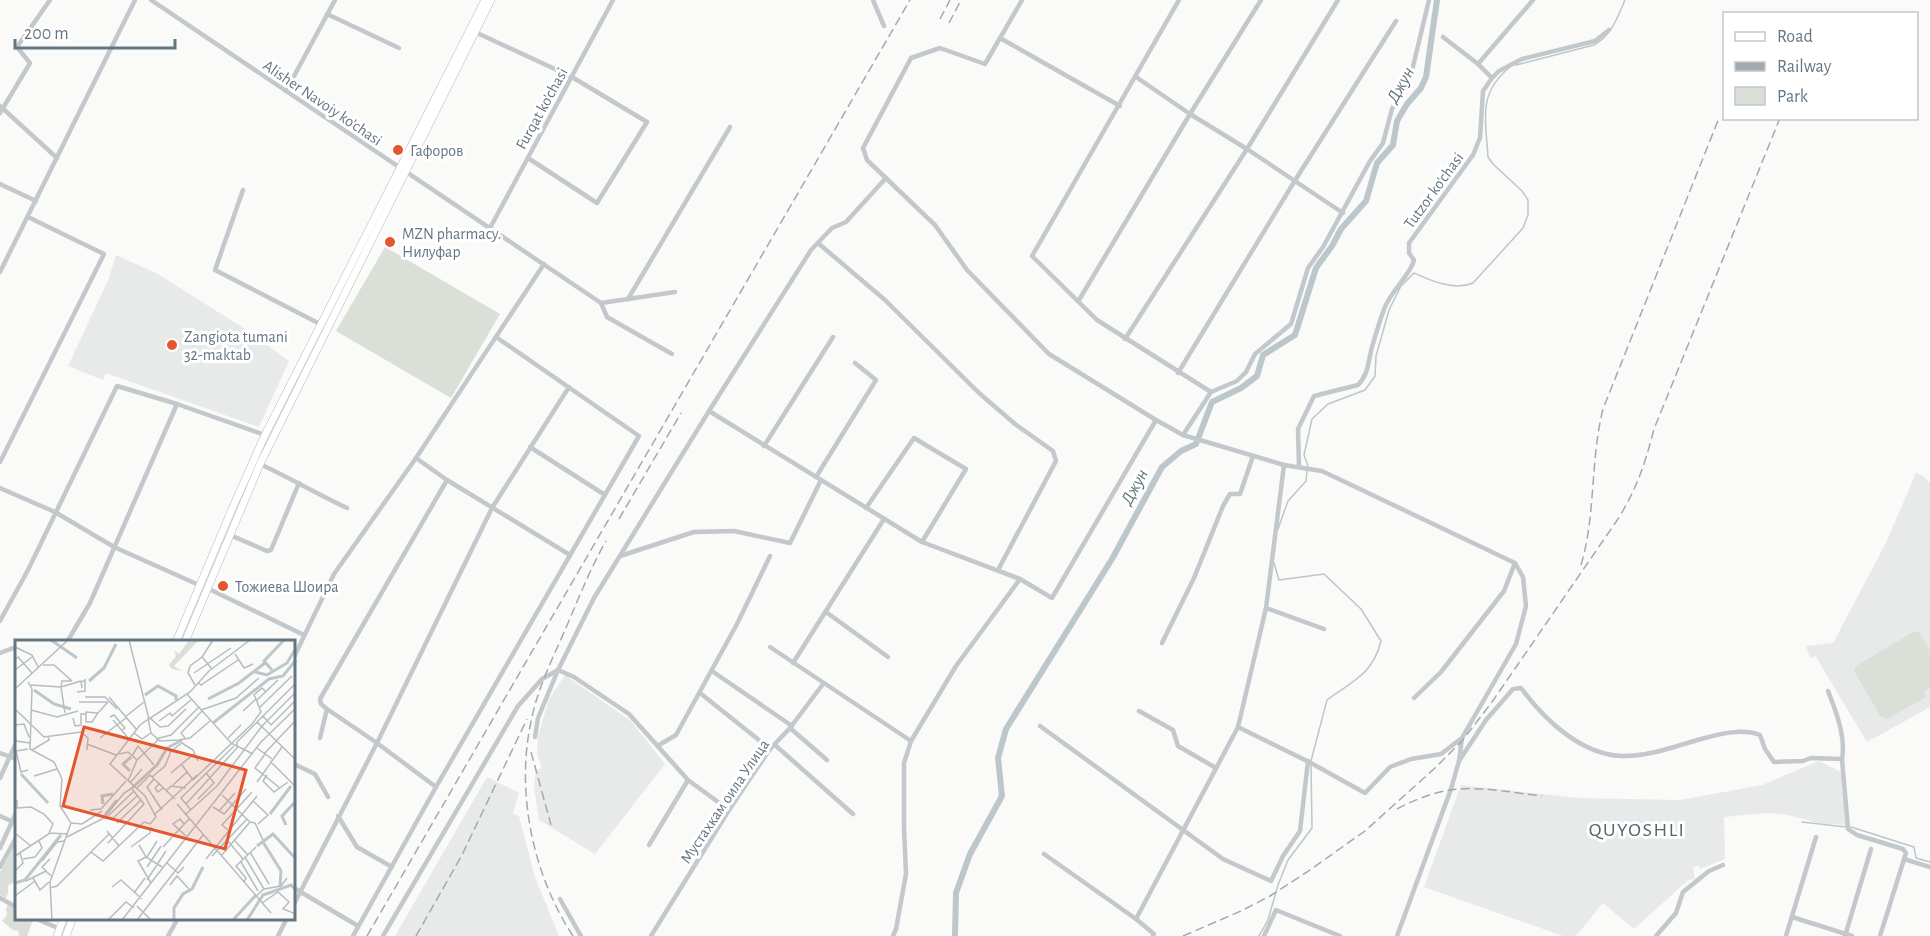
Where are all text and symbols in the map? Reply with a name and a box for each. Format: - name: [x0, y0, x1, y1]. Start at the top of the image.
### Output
- scale bar: [15, 12, 176, 50]
- legend: [1723, 12, 1918, 120]
- text: 200 m: [24, 25, 69, 43]
- text: Road: [1777, 28, 1813, 46]
- street label: Alisher Navoiy ko'chasi: [259, 57, 385, 149]
- text: Railway: [1777, 58, 1832, 76]
- water label: Джун: [1383, 64, 1418, 107]
- street label: Furqat ko'chasi: [513, 65, 571, 152]
- text: Park: [1777, 88, 1809, 106]
- marker: Гафоров: [391, 143, 405, 157]
- place label: Гафоров: [410, 143, 463, 159]
- street label: Tutzor ko‘chasi: [1401, 150, 1467, 232]
- place label: MZN pharmacy. Нилуфар: [402, 226, 501, 261]
- marker: MZN pharmacy. Нилуфар: [383, 235, 397, 249]
- place label: Zangiota tumani 32-maktab: [184, 329, 288, 363]
- marker: Zangiota tumani 32-maktab: [165, 338, 179, 352]
- water label: Джун: [1118, 466, 1152, 509]
- marker: Тожиева Шоира: [216, 579, 230, 593]
- place label: Тожиева Шоира: [235, 579, 339, 595]
- inset map: [15, 640, 296, 921]
- street label: Мустахкам оила Улица: [677, 737, 773, 867]
- district label: QUYOSHLI: [1589, 820, 1685, 840]

